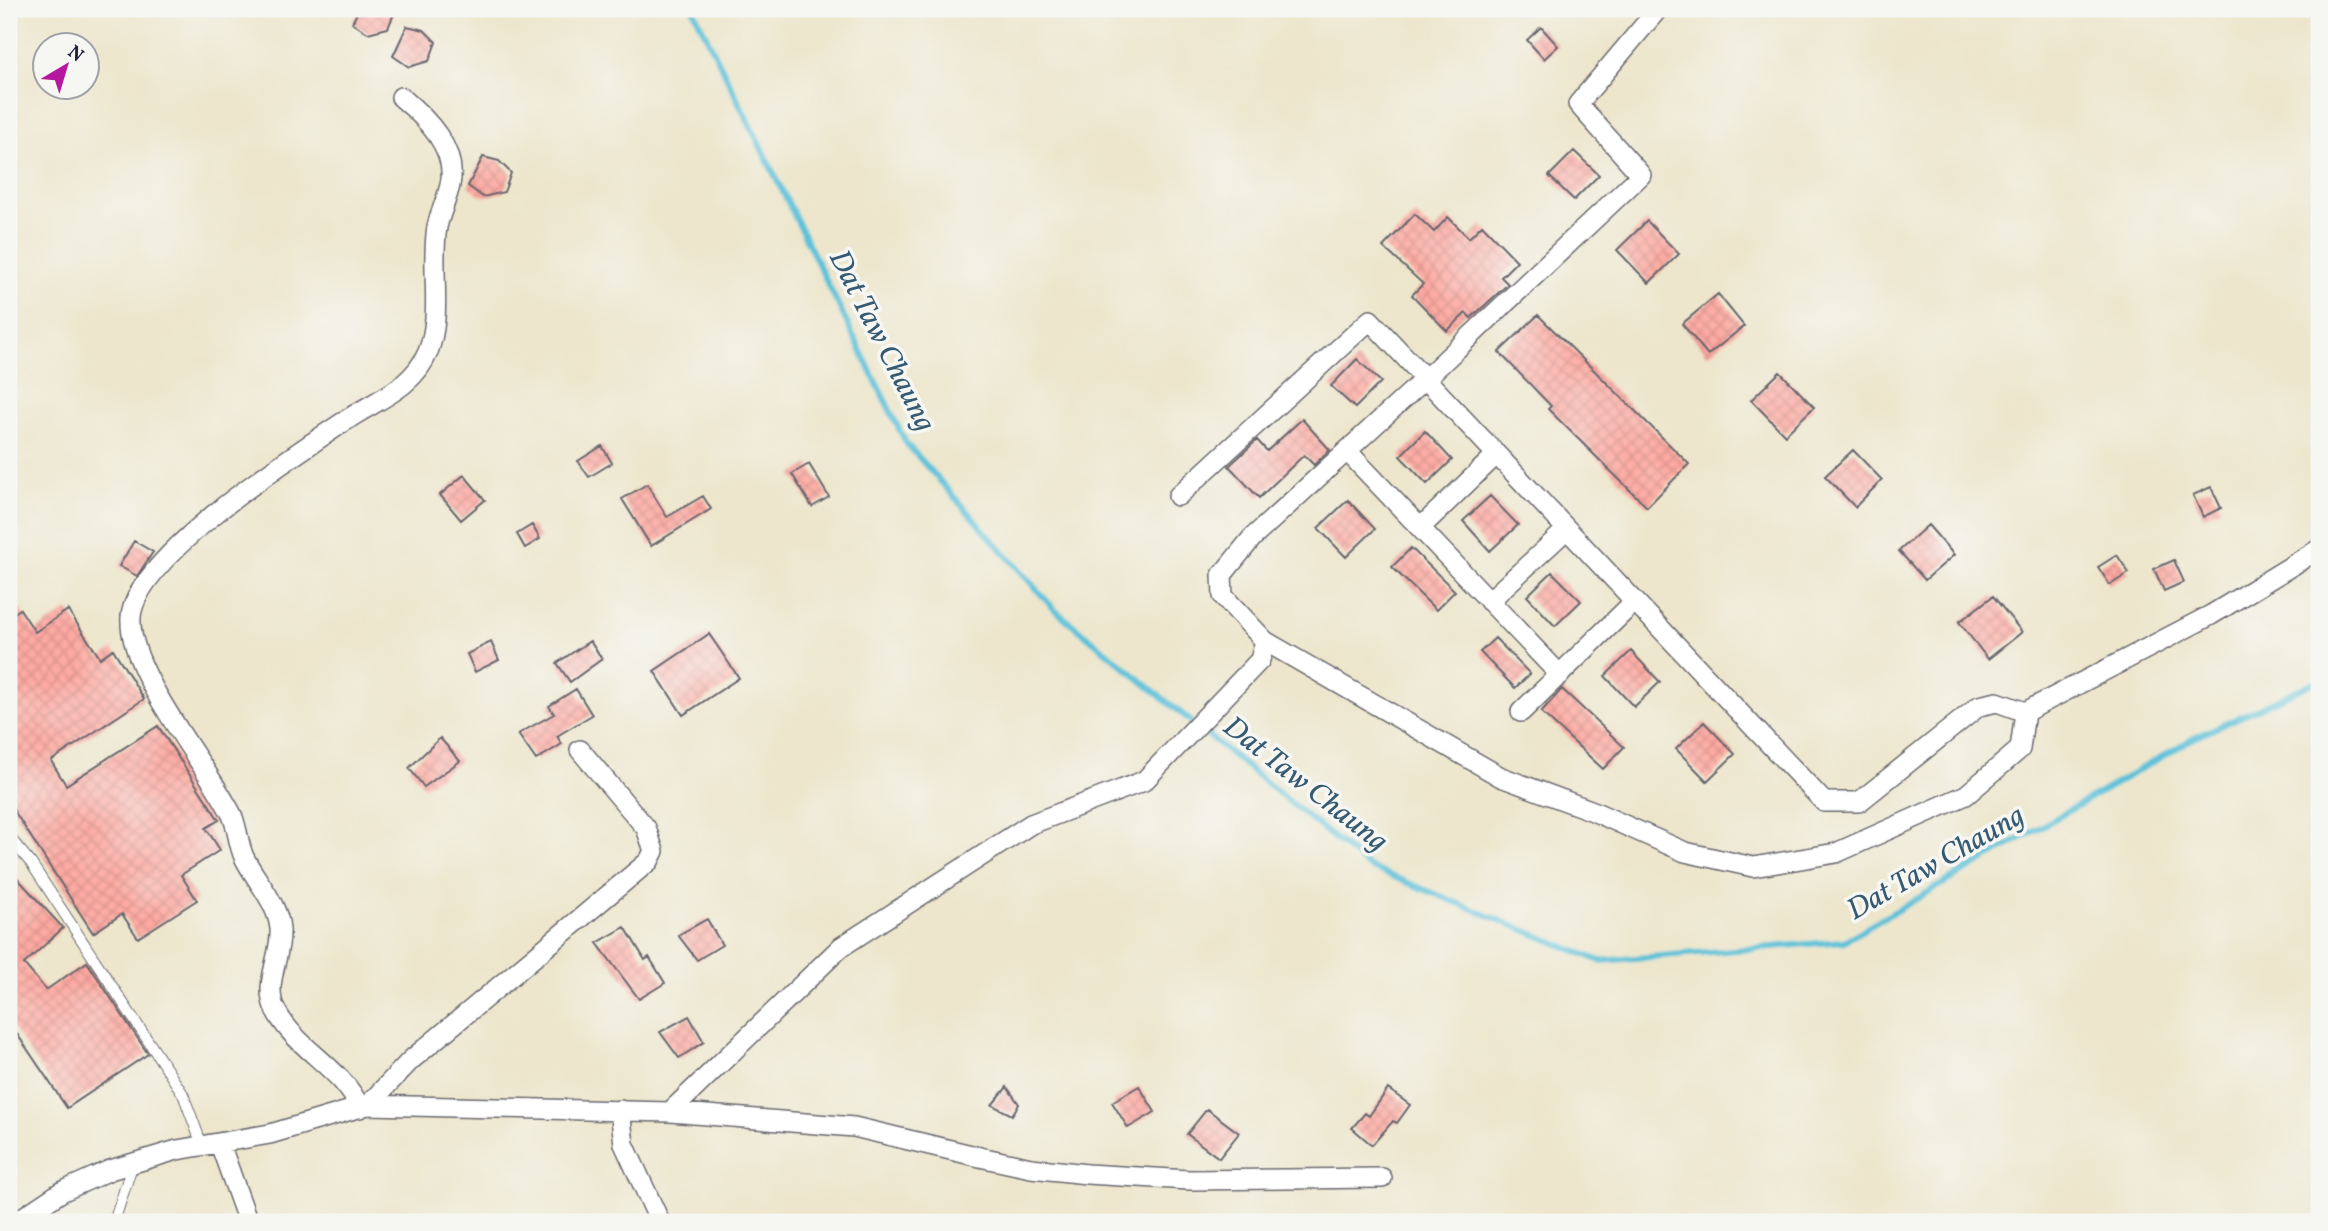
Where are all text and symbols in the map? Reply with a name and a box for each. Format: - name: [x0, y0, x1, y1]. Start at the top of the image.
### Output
- north arrow: [32, 32, 102, 102]
- text: N: [62, 40, 89, 69]
- water label: Dat Taw Chaung: [817, 243, 945, 439]
- water label: Dat Taw Chaung: [1214, 707, 1396, 862]
- water label: Dat Taw Chaung: [1839, 796, 2033, 932]

